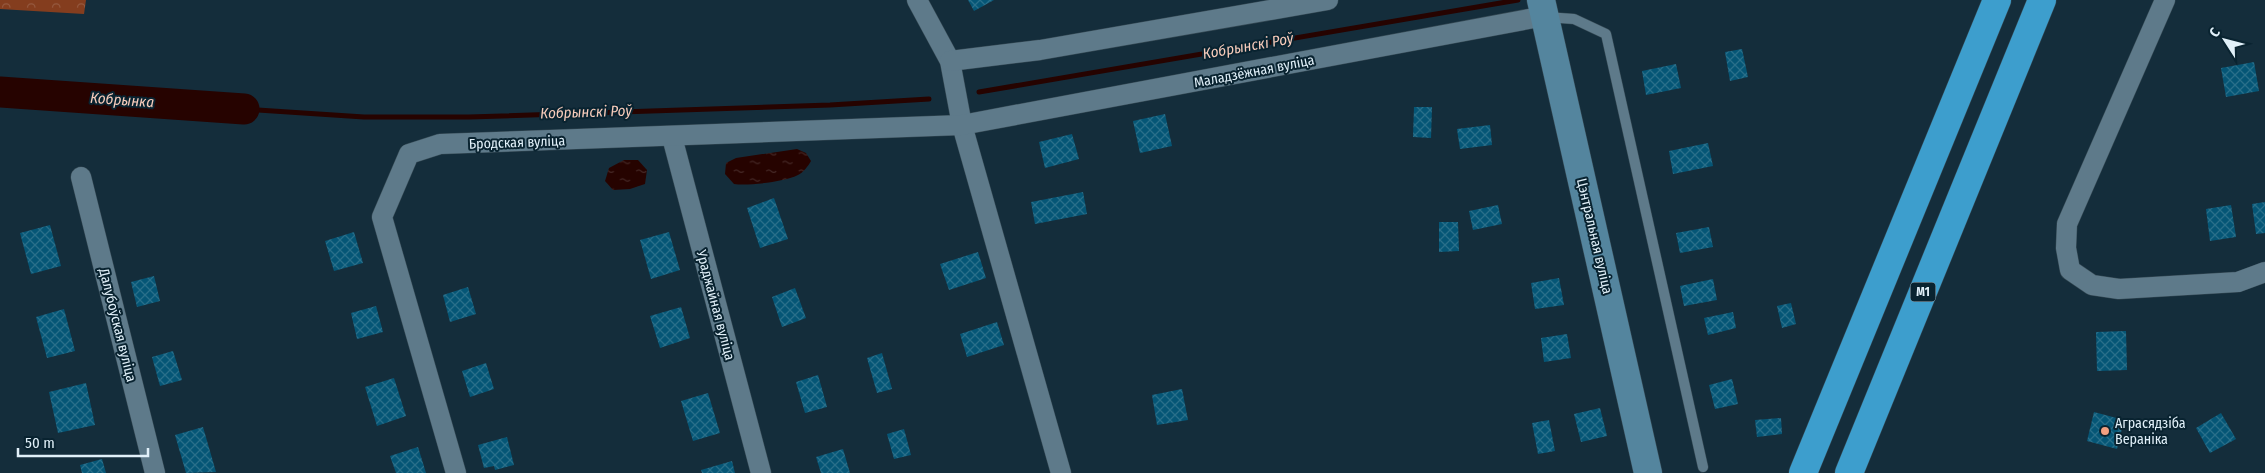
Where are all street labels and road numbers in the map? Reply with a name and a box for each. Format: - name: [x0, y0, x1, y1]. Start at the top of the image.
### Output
- street label: Маладзёжная вуліца: [1192, 51, 1316, 92]
- street label: Бродская вуліца: [469, 132, 566, 153]
- street label: Цэнтральная вуліца: [1573, 177, 1616, 296]
- street label: Ураджайная вуліца: [692, 247, 738, 362]
- street label: Далубоўская вуліца: [95, 266, 140, 384]
- road number: М1: [1910, 282, 1936, 302]

